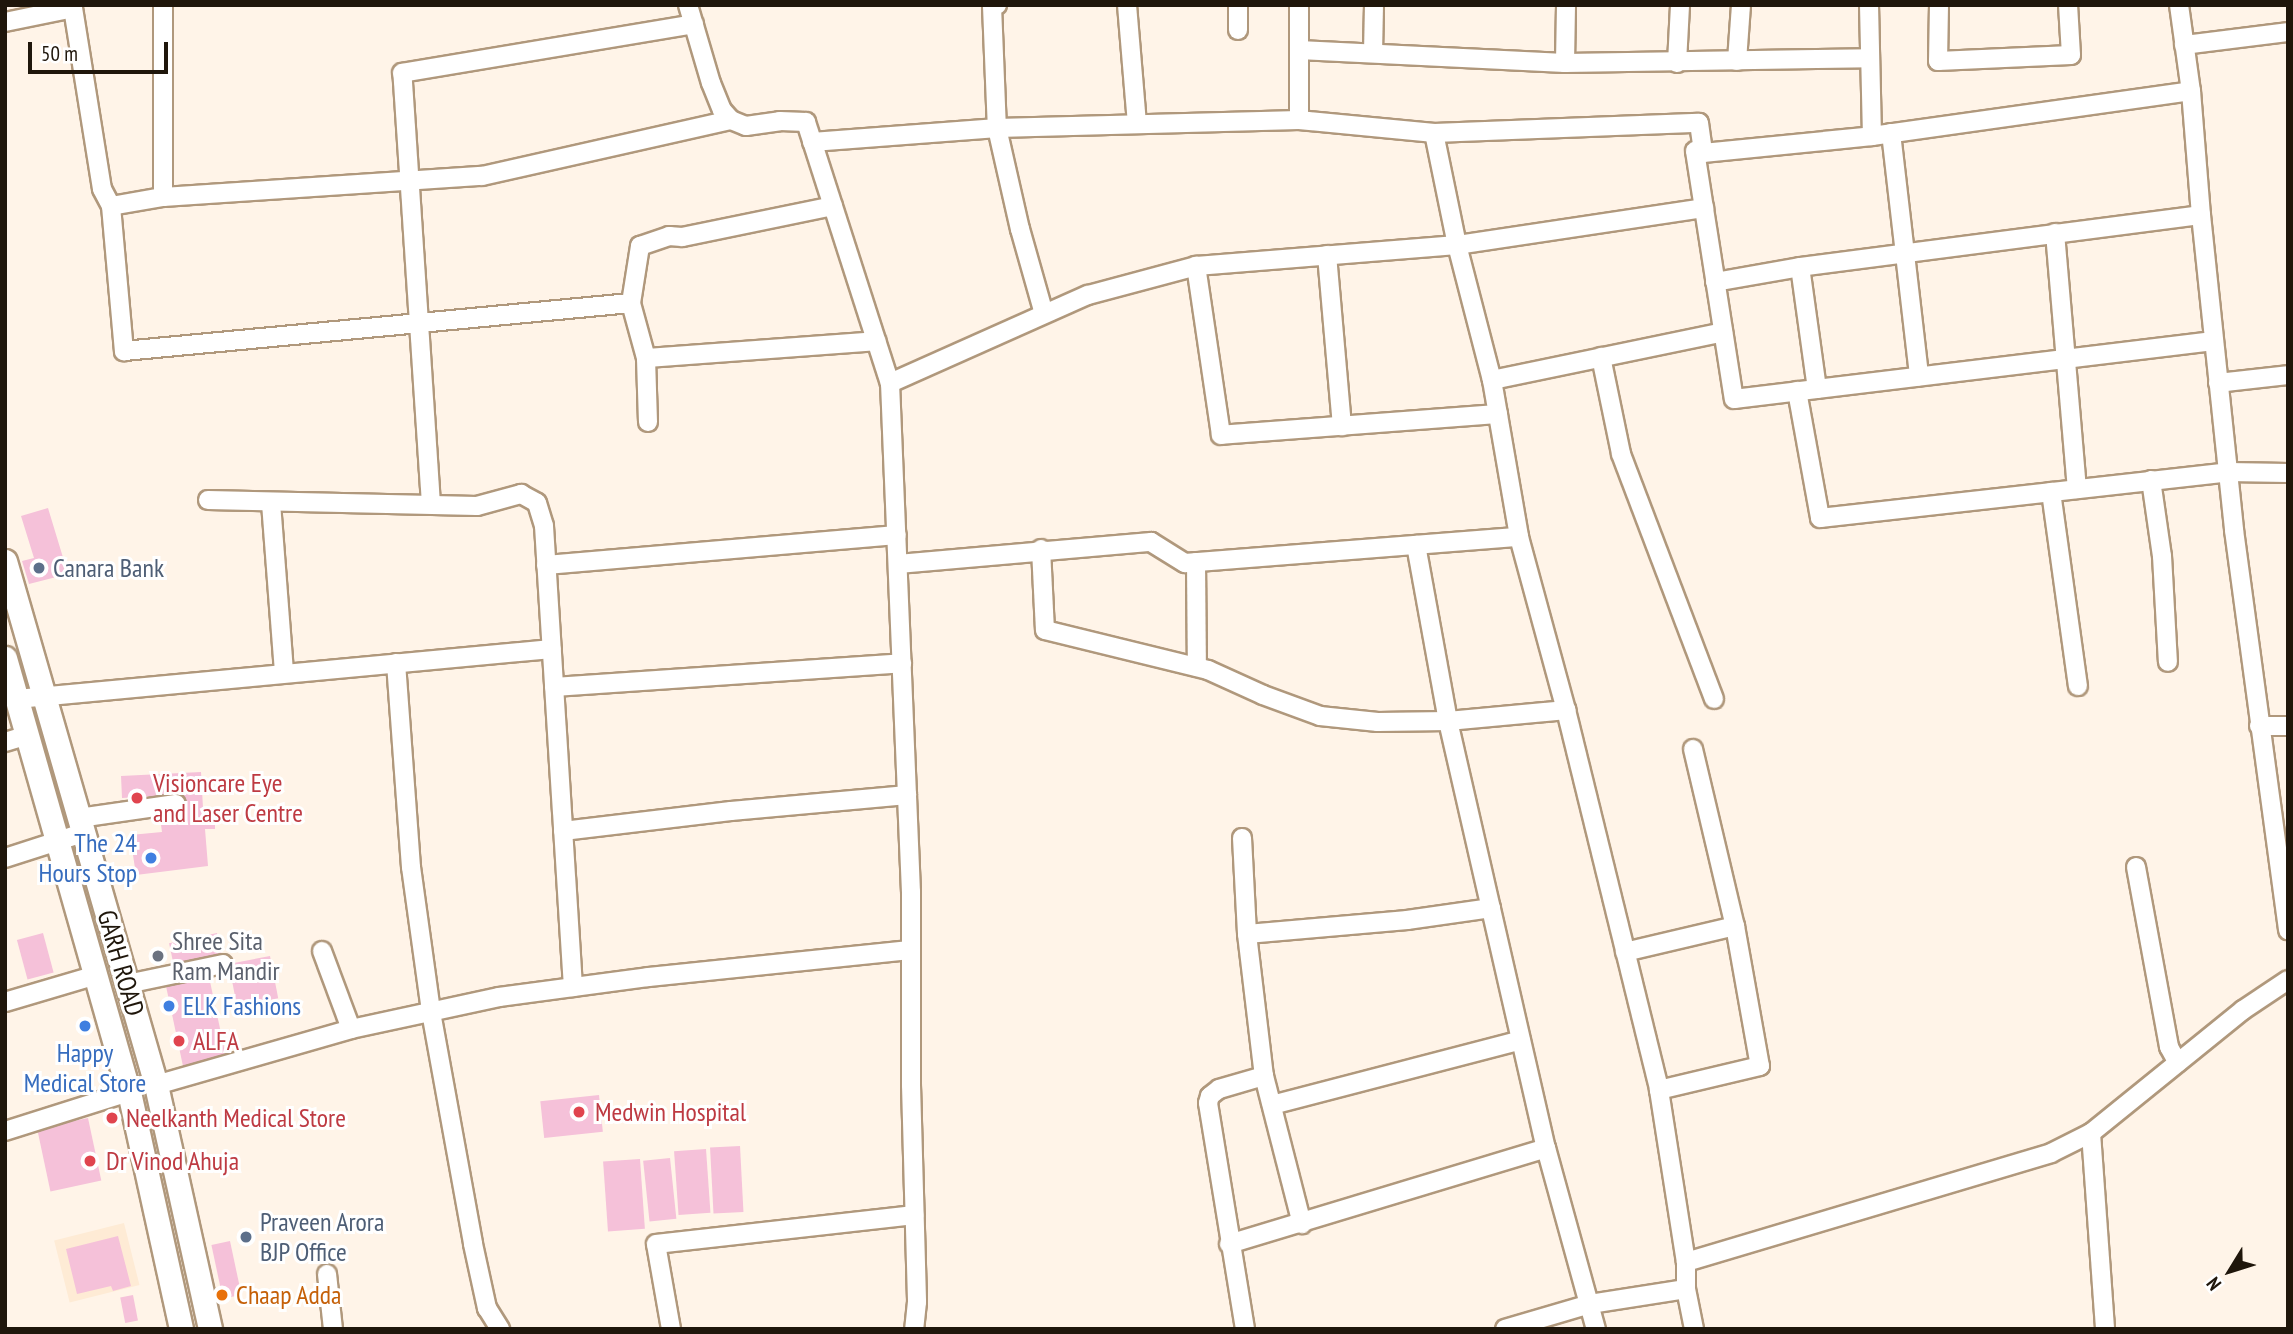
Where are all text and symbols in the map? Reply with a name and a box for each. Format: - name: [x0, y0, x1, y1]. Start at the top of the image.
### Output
- scale bar: [32, 28, 172, 72]
- text: 50 m: [41, 40, 78, 67]
- place label: Canara Bank: [53, 552, 164, 584]
- marker: Canara Bank: [31, 560, 47, 576]
- place label: Visioncare Eye and Laser Centre: [153, 767, 303, 828]
- marker: Visioncare Eye and Laser Centre: [127, 788, 147, 808]
- place label: The 24 Hours Stop: [39, 827, 137, 888]
- marker: The 24 Hours Stop: [143, 850, 159, 866]
- street label: GARH ROAD: [91, 907, 151, 1019]
- place label: Shree Sita Ram Mandir: [172, 925, 280, 986]
- marker: Shree Sita Ram Mandir: [150, 948, 166, 964]
- place label: ELK Fashions: [183, 990, 302, 1022]
- marker: ELK Fashions: [161, 998, 177, 1014]
- marker: Happy Medical Store: [77, 1018, 93, 1034]
- place label: ALFA: [193, 1025, 239, 1057]
- marker: ALFA: [171, 1033, 187, 1049]
- place label: Happy Medical Store: [24, 1037, 146, 1098]
- place label: Medwin Hospital: [595, 1096, 746, 1128]
- place label: Neelkanth Medical Store: [126, 1102, 346, 1134]
- marker: Medwin Hospital: [569, 1102, 589, 1122]
- marker: Neelkanth Medical Store: [104, 1110, 120, 1126]
- place label: Dr Vinod Ahuja: [106, 1145, 240, 1177]
- marker: Dr Vinod Ahuja: [80, 1151, 100, 1171]
- place label: Praveen Arora BJP Office: [260, 1206, 385, 1268]
- marker: Praveen Arora BJP Office: [238, 1229, 254, 1245]
- north arrow: [2195, 1236, 2265, 1306]
- text: N: [2201, 1273, 2226, 1295]
- place label: Chaap Adda: [236, 1279, 342, 1311]
- marker: Chaap Adda: [214, 1287, 230, 1303]

